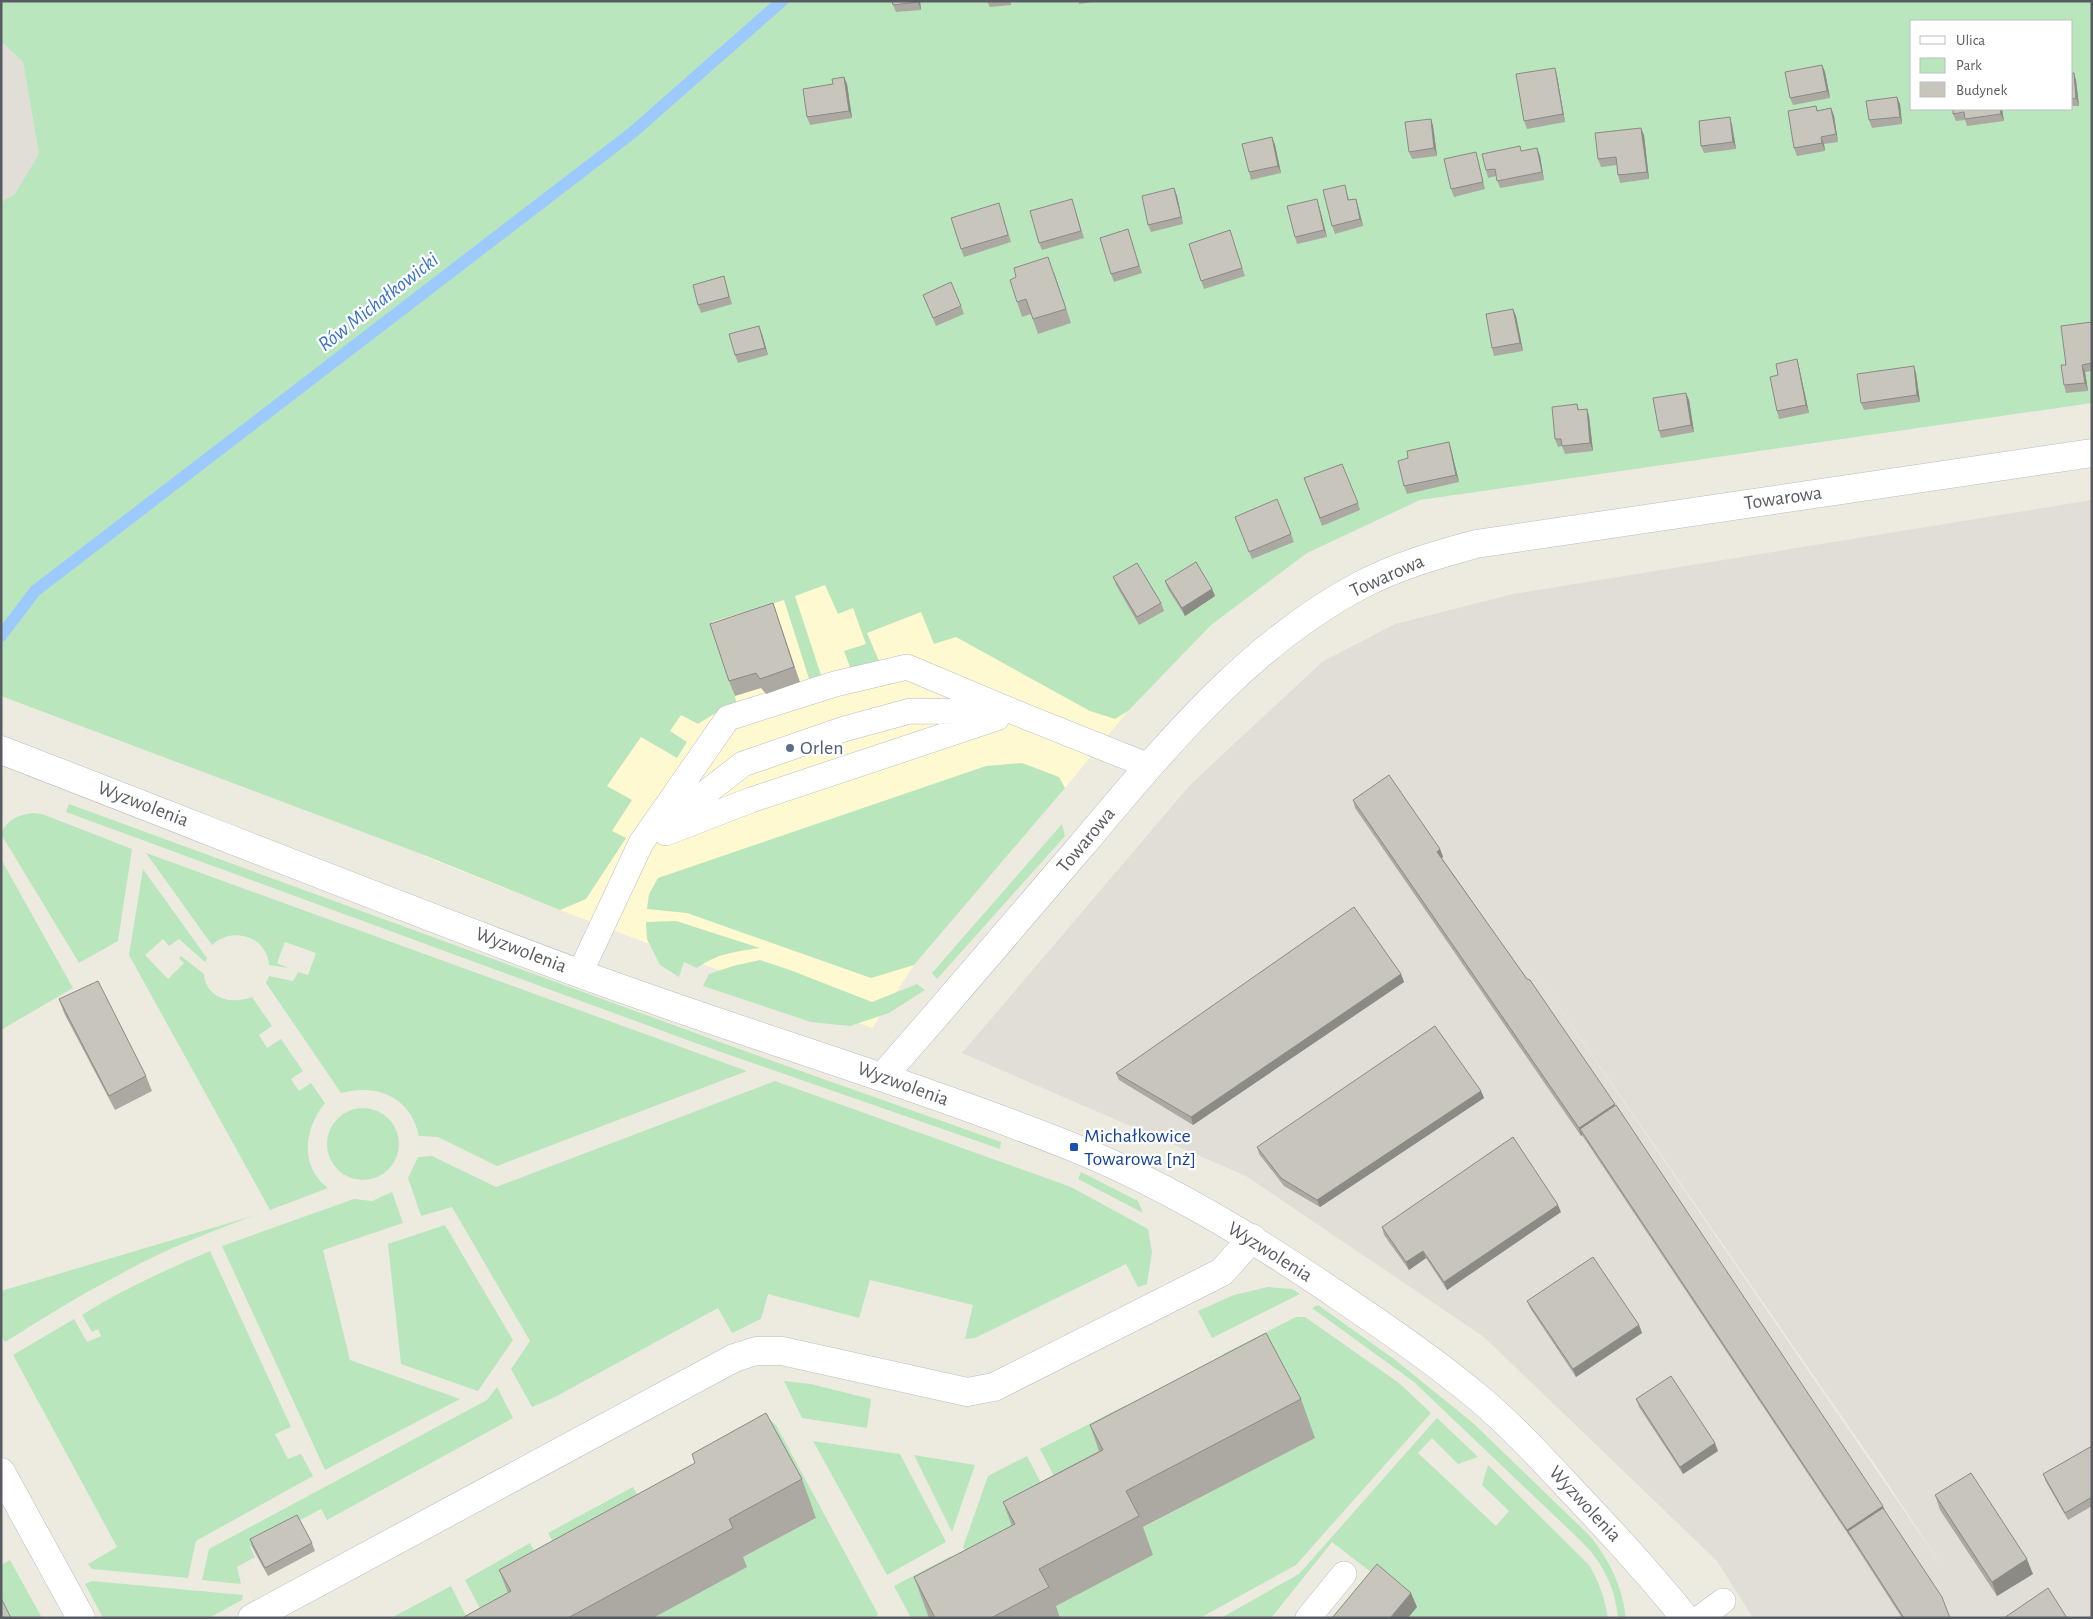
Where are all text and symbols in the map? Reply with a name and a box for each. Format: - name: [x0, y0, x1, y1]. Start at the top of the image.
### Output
- legend: [1910, 20, 2073, 110]
- text: Ulica: [1956, 33, 1985, 48]
- text: Park: [1956, 58, 1982, 73]
- text: Budynek: [1956, 83, 2008, 98]
- water label: Rów Michałkowicki: [314, 249, 442, 355]
- street label: Towarowa: [1743, 483, 1823, 513]
- street label: Towarowa: [1347, 551, 1427, 601]
- place label: Orlen: [800, 738, 844, 758]
- marker: Orlen: [784, 742, 796, 754]
- street label: Wyzwolenia: [95, 778, 191, 830]
- street label: Towarowa: [1053, 803, 1119, 877]
- street label: Wyzwolenia: [473, 924, 569, 976]
- street label: Wyzwolenia: [855, 1058, 951, 1110]
- place label: Michałkowice Towarowa [nż]: [1084, 1126, 1196, 1169]
- marker: Michałkowice Towarowa [nż]: [1068, 1141, 1080, 1153]
- street label: Wyzwolenia: [1224, 1218, 1316, 1286]
- street label: Wyzwolenia: [1545, 1462, 1625, 1546]

